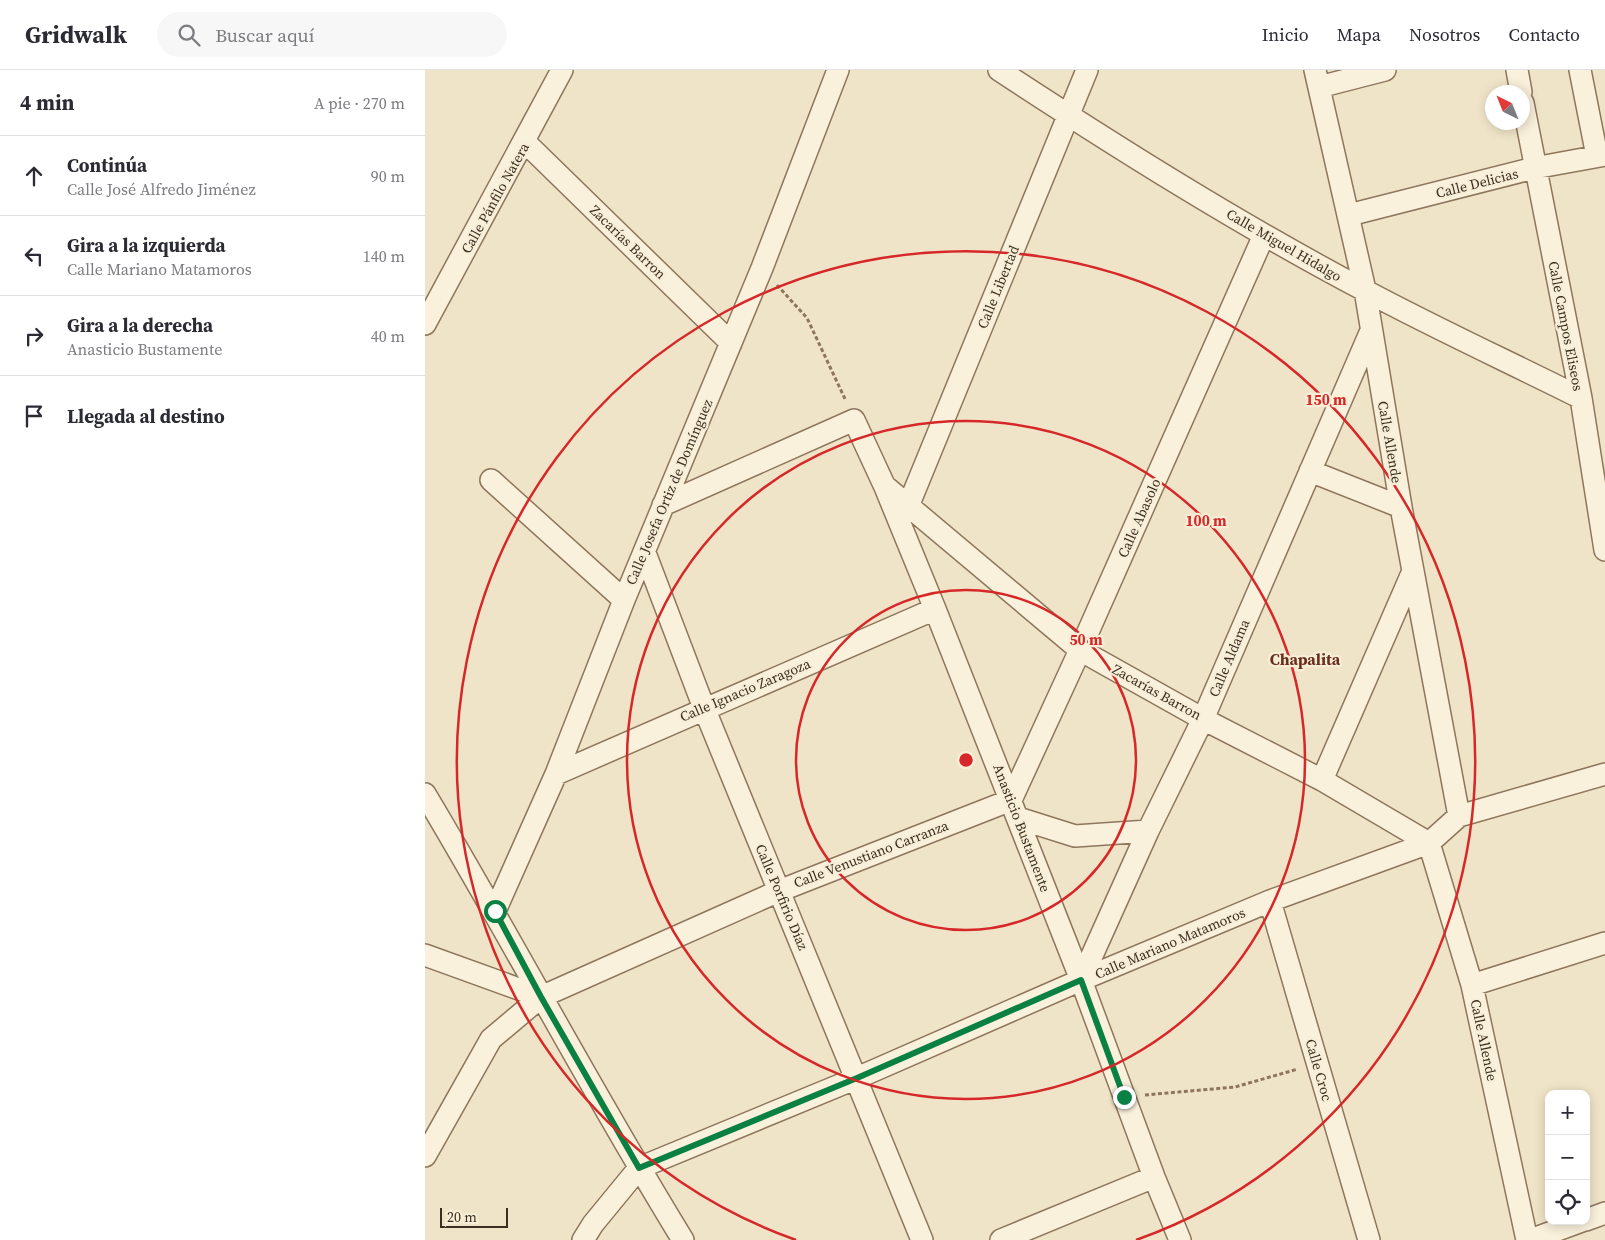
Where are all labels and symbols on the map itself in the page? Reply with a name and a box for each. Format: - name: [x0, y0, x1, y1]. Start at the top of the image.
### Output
- north arrow: [1485, 85, 1530, 130]
- street label: Calle Pánfilo Natera: [456, 138, 534, 257]
- street label: Calle Delicias: [1434, 163, 1520, 203]
- street label: Zacarías Barron: [585, 200, 671, 284]
- street label: Calle Miguel Hidalgo: [1223, 204, 1346, 286]
- street label: Calle Libertad: [972, 242, 1024, 332]
- street label: Calle Campos Eliseos: [1544, 259, 1588, 393]
- text: 150 m: [1305, 389, 1347, 410]
- street label: Calle Josefa Ortiz de Domínguez: [621, 395, 718, 588]
- street label: Calle Allende: [1373, 399, 1407, 485]
- street label: Calle Abasolo: [1113, 475, 1165, 561]
- text: 100 m: [1185, 510, 1227, 531]
- street label: Calle Aldama: [1204, 615, 1255, 700]
- text: 50 m: [1069, 629, 1103, 650]
- district label: Chapalita: [1270, 648, 1341, 670]
- street label: Calle Ignacio Zaragoza: [677, 653, 814, 727]
- street label: Zacarías Barron: [1109, 659, 1206, 725]
- centre of rings: [957, 751, 975, 769]
- street label: Anasticio Bustamente: [988, 761, 1056, 895]
- street label: Calle Venustiano Carranza: [791, 815, 952, 893]
- street label: Calle Porfirio Díaz: [751, 841, 814, 954]
- route start: [484, 900, 507, 923]
- street label: Calle Mariano Matamoros: [1092, 902, 1248, 984]
- street label: Calle Allende: [1466, 997, 1502, 1083]
- street label: Calle Croc: [1301, 1037, 1337, 1104]
- route end: [1113, 1086, 1136, 1109]
- scale bar: [440, 1205, 507, 1228]

